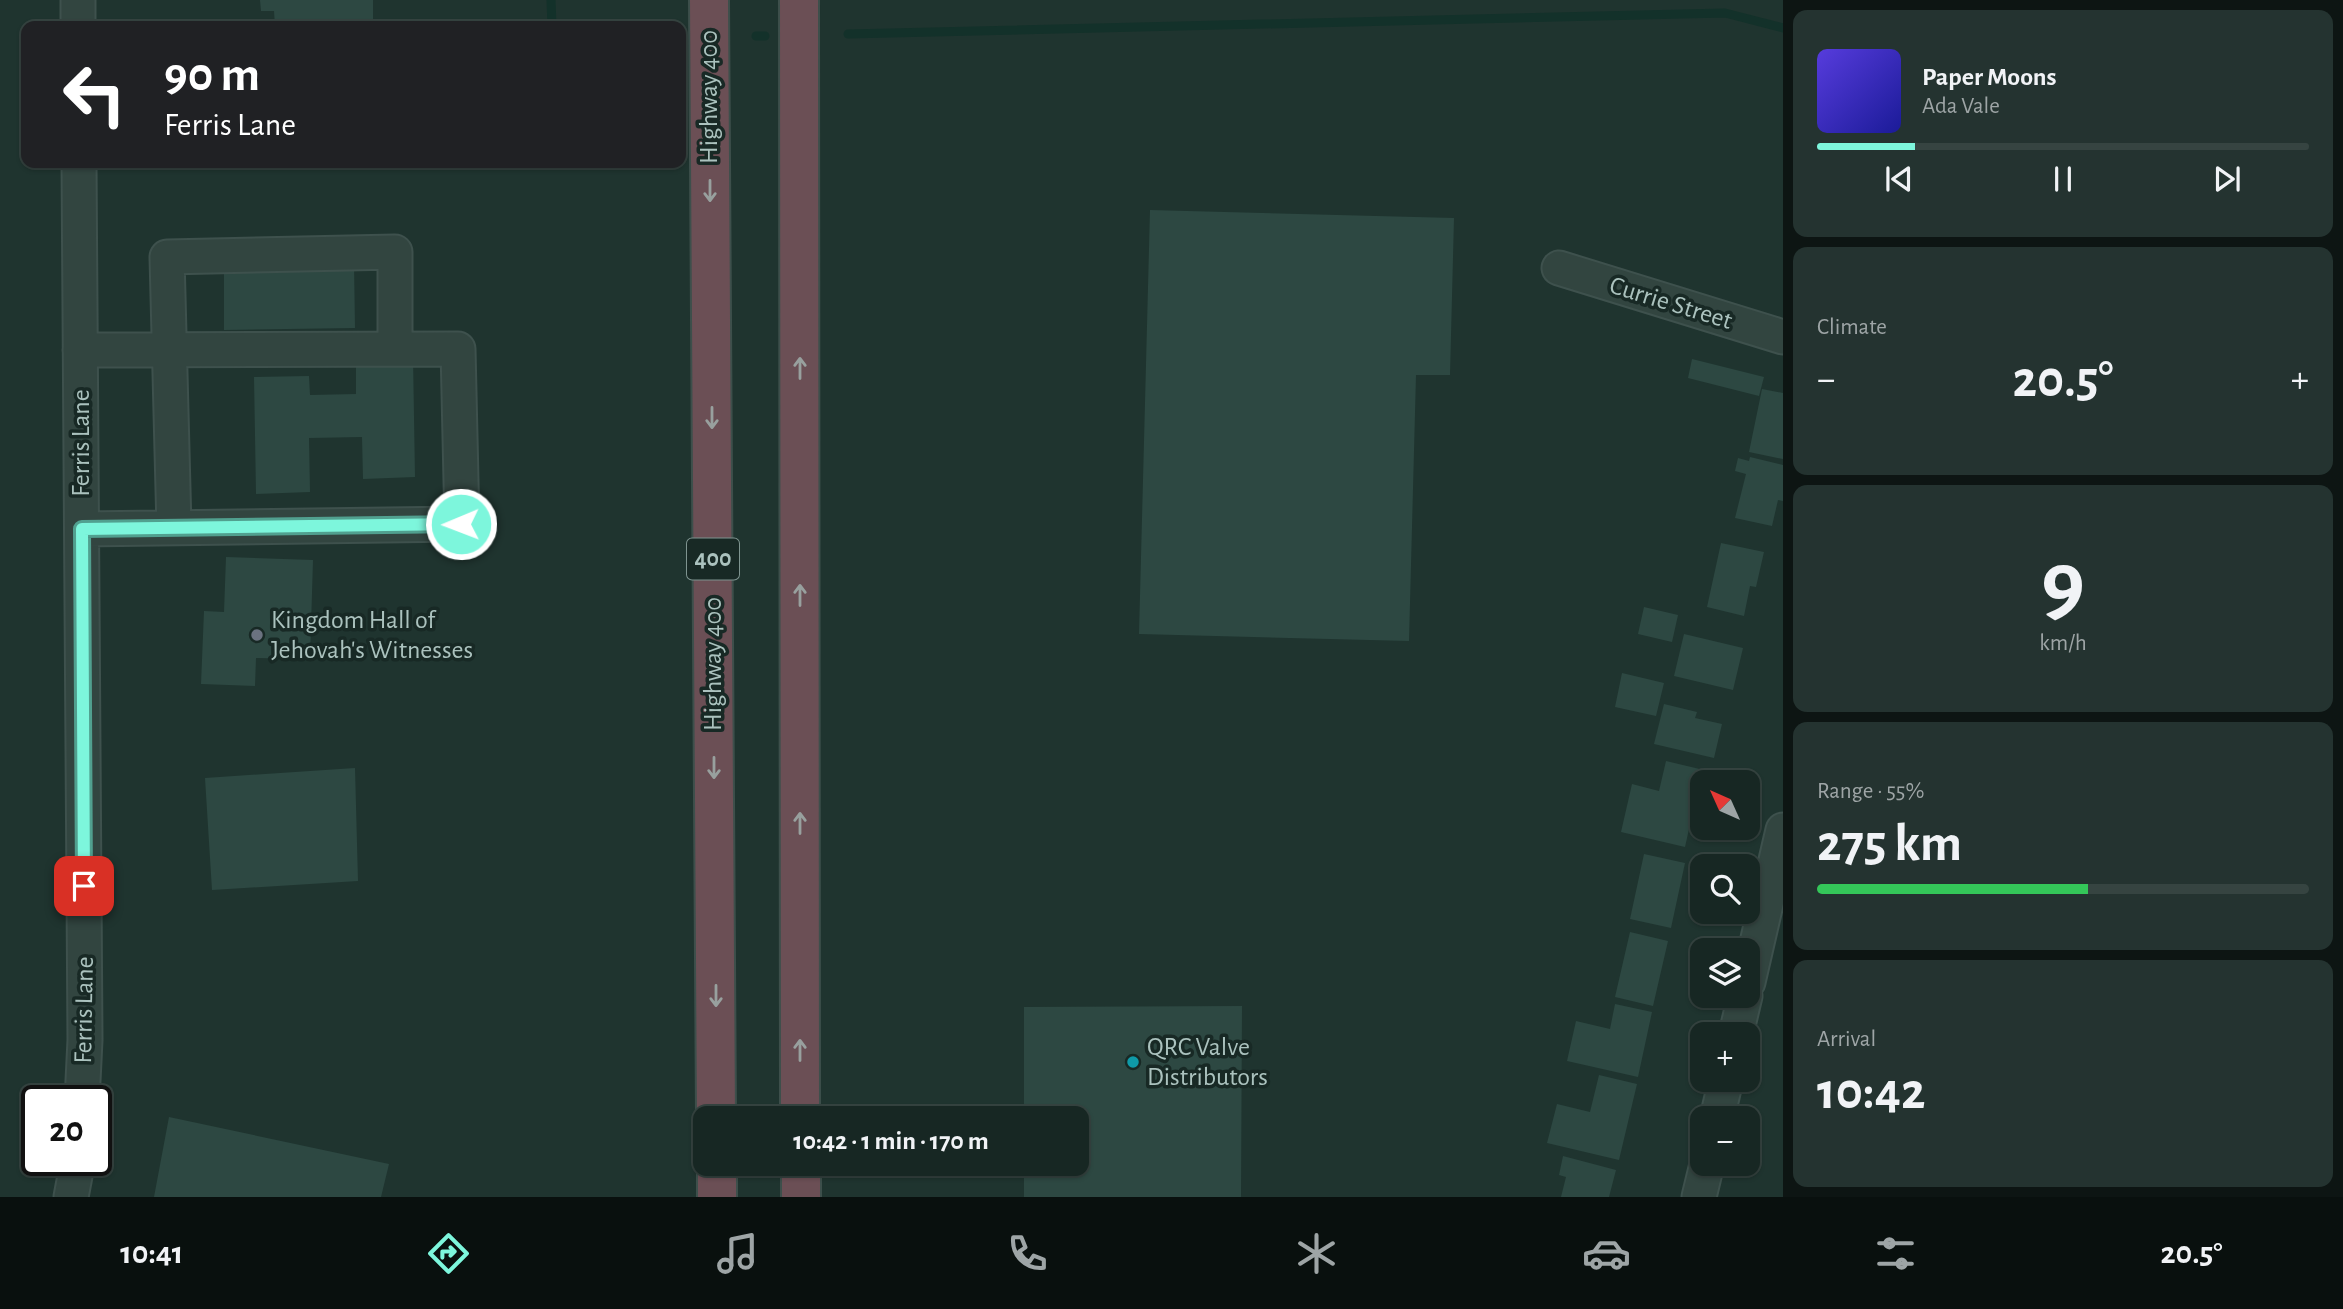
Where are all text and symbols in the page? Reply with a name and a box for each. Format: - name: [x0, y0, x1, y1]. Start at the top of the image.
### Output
- street label: Highway 400: [696, 30, 722, 164]
- icon: left: [49, 49, 140, 140]
- text: 90 m: [164, 51, 260, 100]
- text: Paper Moons: [1922, 64, 2057, 90]
- text: Ada Vale: [1922, 95, 2000, 118]
- text: Ferris Lane: [164, 109, 296, 141]
- icon: previous: [1880, 160, 1918, 198]
- icon: pause: [2044, 160, 2082, 198]
- icon: next: [2208, 160, 2246, 198]
- one-way arrow: [703, 179, 717, 202]
- street label: Currie Street: [1607, 272, 1735, 334]
- text: Climate: [1817, 316, 1887, 339]
- text: 20.5°: [2012, 354, 2114, 406]
- one-way arrow: [793, 356, 807, 379]
- text: −: [1817, 361, 1835, 399]
- text: +: [2291, 361, 2309, 399]
- street label: Ferris Lane: [68, 389, 94, 497]
- one-way arrow: [705, 406, 719, 429]
- position arrow: [424, 487, 498, 561]
- road number: 400: [687, 538, 739, 580]
- text: 9: [2041, 539, 2085, 630]
- one-way arrow: [793, 584, 807, 607]
- street label: Highway 400: [700, 597, 726, 731]
- place label: Kingdom Hall of Jehovah's Witnesses: [271, 607, 473, 663]
- marker: Kingdom Hall of Jehovah's Witnesses: [249, 627, 265, 643]
- text: km/h: [2039, 632, 2087, 655]
- one-way arrow: [707, 756, 721, 779]
- north arrow: [1690, 770, 1760, 840]
- map controls: [1690, 770, 1760, 1176]
- text: Range · 55%: [1817, 780, 1924, 803]
- one-way arrow: [793, 811, 807, 834]
- text: 275 km: [1817, 818, 1962, 870]
- button: search: [1690, 854, 1760, 924]
- pin: [54, 856, 114, 916]
- icon: arrive: [65, 867, 103, 905]
- button: layers: [1690, 938, 1760, 1008]
- street label: Ferris Lane: [70, 956, 98, 1064]
- one-way arrow: [709, 984, 723, 1007]
- button: +: [1690, 1022, 1760, 1092]
- text: Arrival: [1817, 1028, 1876, 1051]
- place label: QRC Valve Distributors: [1147, 1034, 1268, 1090]
- one-way arrow: [793, 1039, 807, 1062]
- marker: QRC Valve Distributors: [1125, 1054, 1141, 1070]
- text: 10:42: [1817, 1066, 1925, 1118]
- speed limit sign: 20: [21, 1085, 112, 1176]
- button: −: [1690, 1106, 1760, 1176]
- text: 10:42 · 1 min · 170 m: [793, 1128, 989, 1154]
- icon: directions: [424, 1229, 473, 1278]
- icon: music: [713, 1229, 762, 1278]
- icon: phone: [1003, 1229, 1052, 1278]
- icon: climate: [1292, 1229, 1341, 1278]
- icon: car: [1582, 1229, 1631, 1278]
- icon: filters: [1871, 1229, 1920, 1278]
- text: 10:41: [120, 1237, 183, 1269]
- text: 20.5°: [2160, 1237, 2223, 1269]

